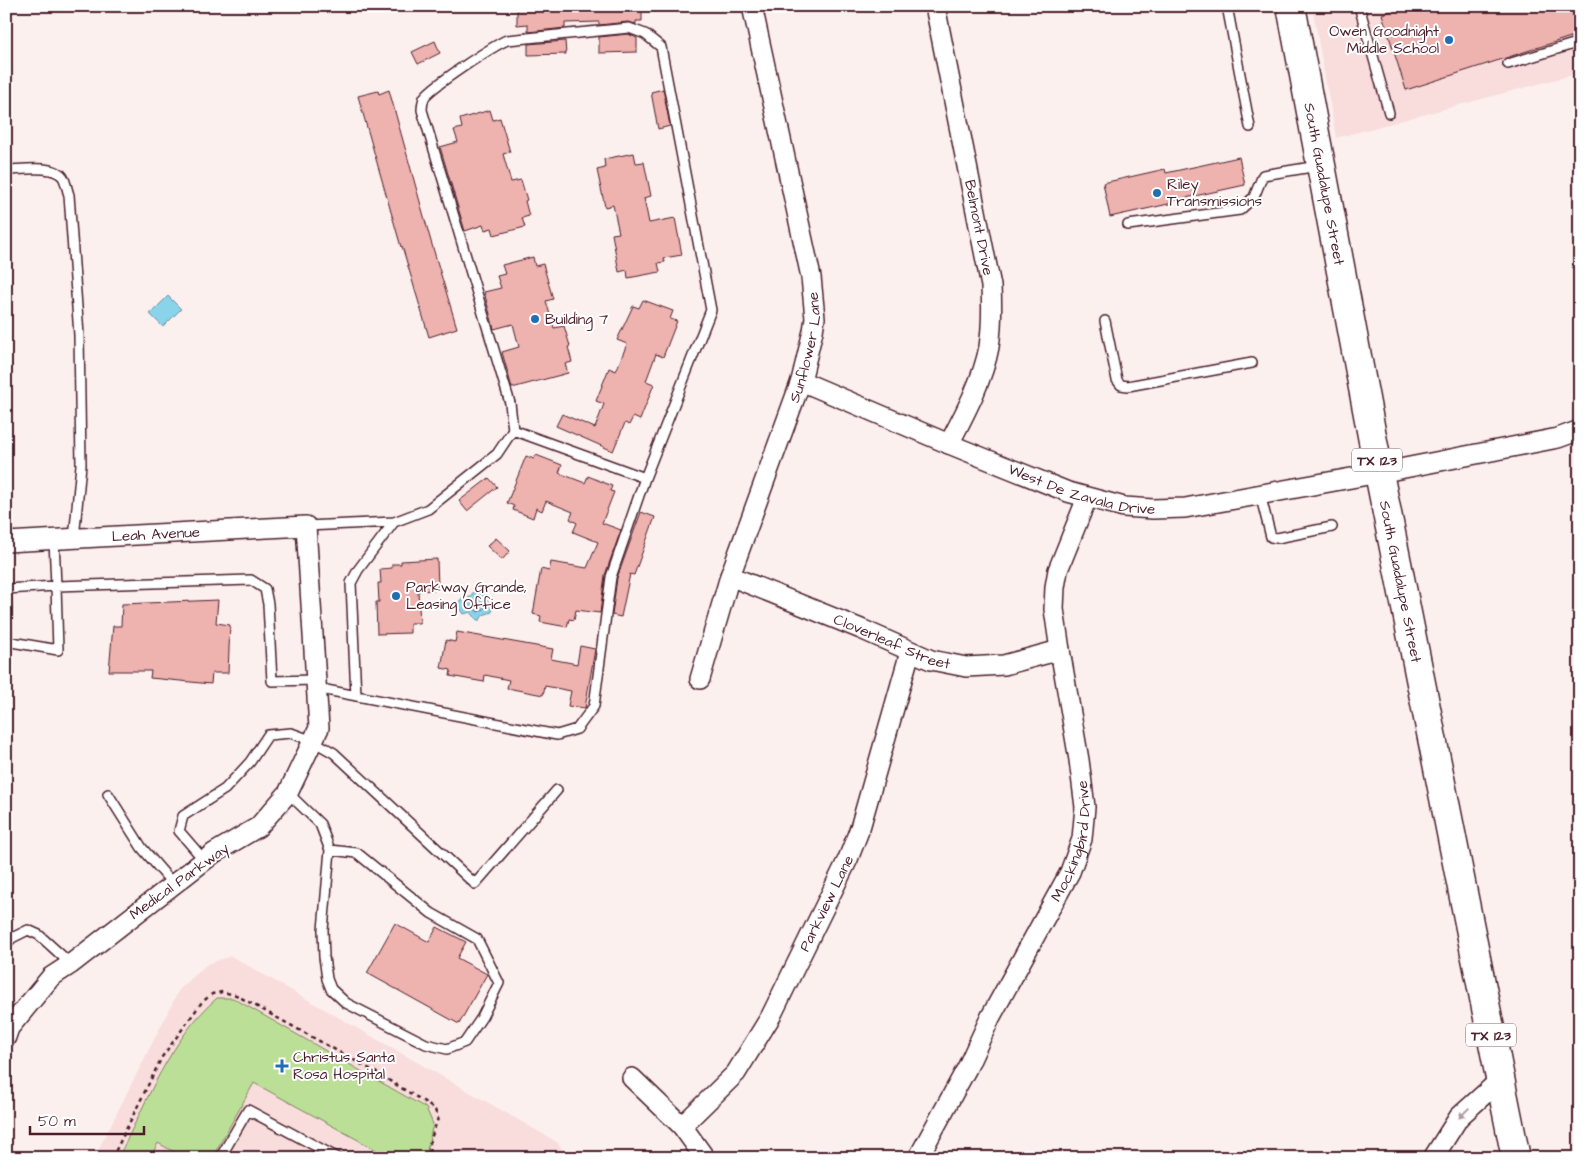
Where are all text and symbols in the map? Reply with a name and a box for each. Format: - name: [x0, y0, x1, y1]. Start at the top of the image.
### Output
- place label: Owen Goodnight Middle School: [1329, 21, 1439, 59]
- marker: Owen Goodnight Middle School: [1443, 34, 1455, 46]
- street label: South Guadalupe Street: [1298, 101, 1350, 267]
- place label: Riley Transmissions: [1167, 174, 1262, 212]
- street label: Belmont Drive: [959, 178, 999, 277]
- marker: Riley Transmissions: [1151, 187, 1163, 199]
- street label: Sunflower Lane: [784, 291, 826, 406]
- place label: Building 7: [545, 309, 608, 331]
- marker: Building 7: [529, 313, 541, 325]
- road number: TX 123: [1352, 448, 1402, 472]
- street label: West De Zavala Drive: [1005, 459, 1156, 520]
- street label: South Guadalupe Street: [1374, 499, 1427, 665]
- street label: Leah Avenue: [111, 522, 200, 547]
- place label: Parkway Grande, Leasing Office: [406, 577, 527, 616]
- marker: Parkway Grande, Leasing Office: [390, 590, 402, 602]
- street label: Cloverleaf Street: [830, 609, 952, 675]
- street label: Mockingbird Drive: [1046, 779, 1096, 905]
- street label: Medical Parkway: [125, 838, 234, 926]
- street label: Parkview Lane: [794, 852, 859, 955]
- road number: TX 123: [1466, 1024, 1516, 1046]
- place label: Christus Santa Rosa Hospital: [293, 1047, 395, 1085]
- marker: Christus Santa Rosa Hospital: [275, 1059, 289, 1073]
- scale bar: [30, 1104, 144, 1136]
- one-way arrow: [1458, 1107, 1470, 1119]
- text: 50 m: [38, 1111, 76, 1132]

